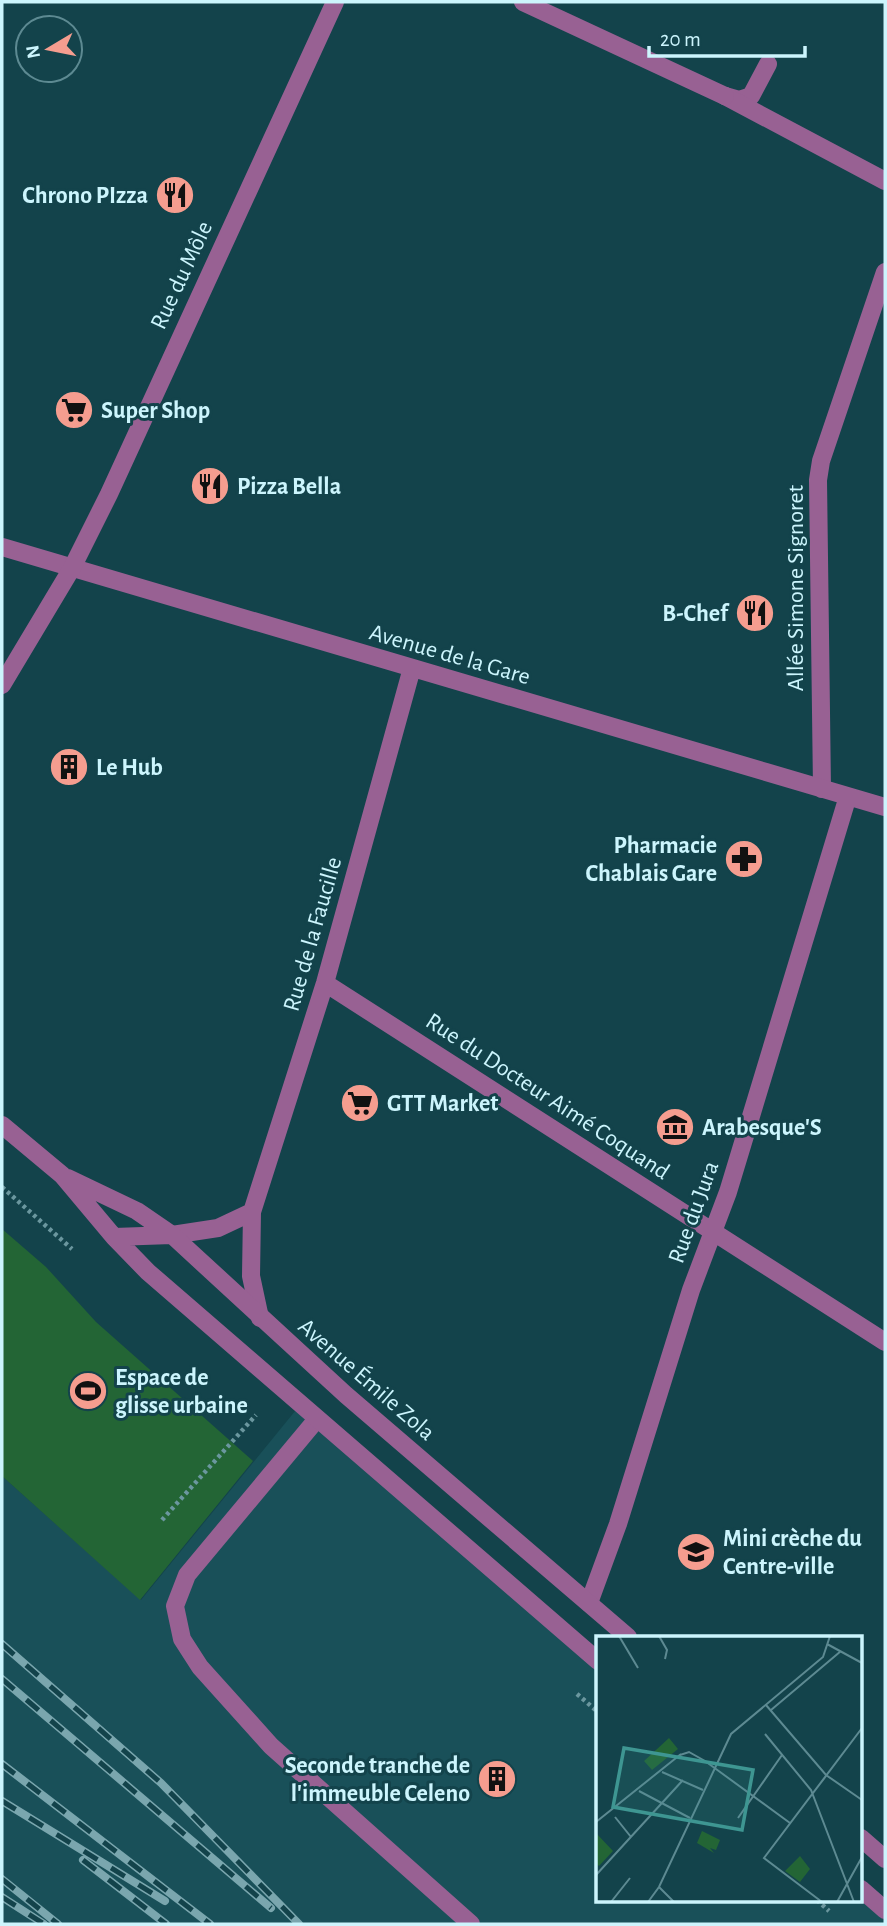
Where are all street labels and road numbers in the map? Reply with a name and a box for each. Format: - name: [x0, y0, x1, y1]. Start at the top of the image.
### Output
- street label: Rue du Môle: [147, 218, 217, 333]
- street label: Allée Simone Signoret: [784, 485, 808, 691]
- street label: Avenue de la Gare: [367, 621, 533, 689]
- street label: Rue de la Faucille: [279, 854, 346, 1014]
- street label: Rue du Docteur Aimé Coquand: [421, 1009, 674, 1185]
- street label: Rue du Jura: [664, 1158, 723, 1266]
- street label: Avenue Émile Zola: [294, 1313, 440, 1445]

